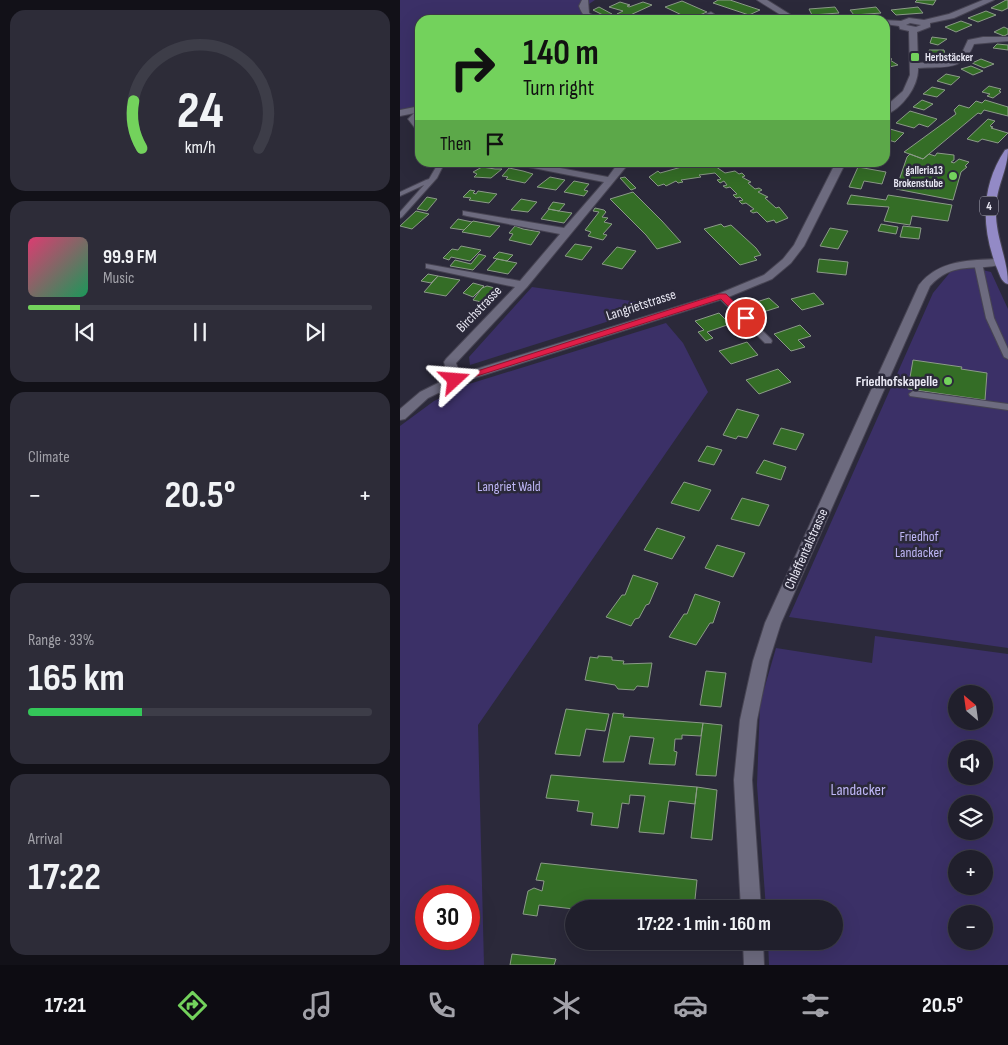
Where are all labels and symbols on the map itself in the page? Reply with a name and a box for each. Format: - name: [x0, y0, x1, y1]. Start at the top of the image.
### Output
- marker: Herbstäcker: [909, 51, 921, 63]
- place label: Herbstäcker: [925, 51, 974, 64]
- place label: galleria13 Brokenstube: [894, 164, 943, 190]
- marker: galleria13 Brokenstube: [947, 170, 959, 182]
- road number: 4: [980, 197, 998, 216]
- street label: Birchstrasse: [453, 282, 505, 336]
- street label: Langrietstrasse: [604, 286, 678, 324]
- pin: [725, 297, 767, 339]
- position arrow: [428, 353, 480, 405]
- place label: Friedhofskapelle: [856, 373, 938, 390]
- marker: Friedhofskapelle: [942, 375, 954, 387]
- park label: Langriet Wald: [477, 478, 541, 495]
- street label: Chlaffentalstrasse: [781, 506, 831, 592]
- park label: Friedhof Landacker: [895, 528, 943, 561]
- north arrow: [948, 685, 992, 730]
- park label: Landacker: [830, 781, 886, 800]
- speed limit sign: 30: [415, 885, 480, 950]

